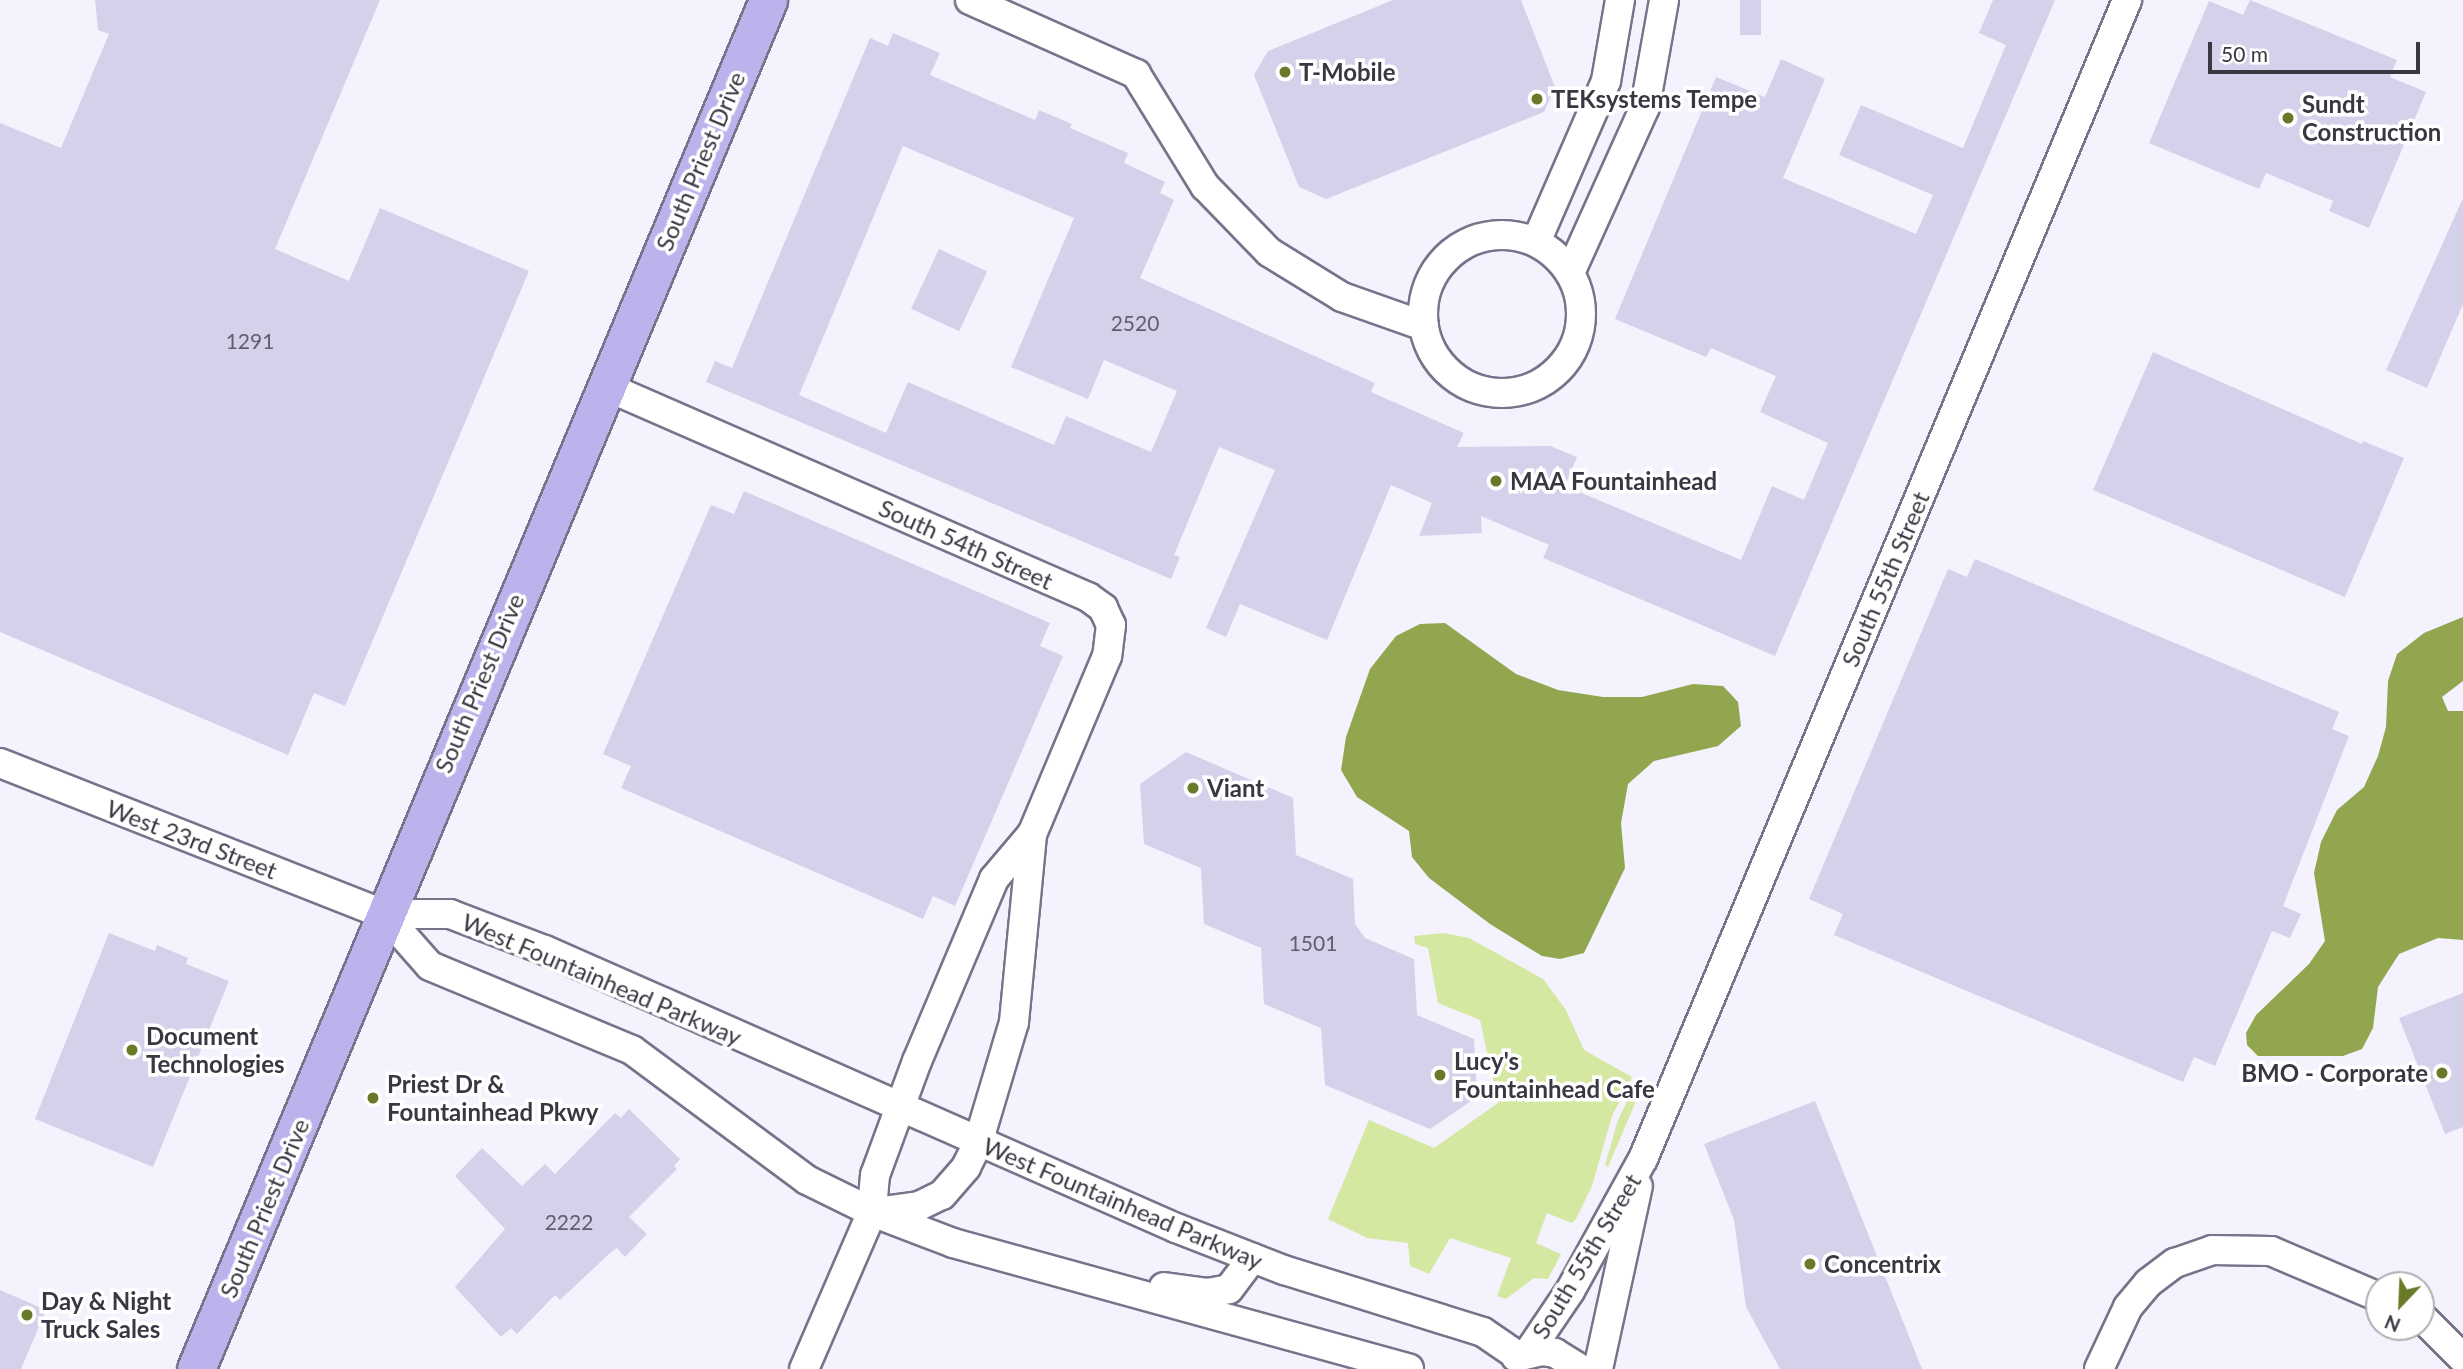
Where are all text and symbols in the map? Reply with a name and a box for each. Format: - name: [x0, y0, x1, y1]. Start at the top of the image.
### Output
- scale bar: [2211, 28, 2423, 72]
- text: 50 m: [2221, 41, 2268, 66]
- place label: T-Mobile: [1299, 58, 1395, 86]
- marker: T-Mobile: [1277, 64, 1293, 80]
- street label: South Priest Drive: [649, 67, 751, 255]
- place label: TEKsystems Tempe: [1551, 85, 1758, 113]
- place label: Sundt Construction: [2302, 90, 2441, 146]
- marker: TEKsystems Tempe: [1529, 91, 1545, 107]
- marker: Sundt Construction: [2280, 110, 2296, 126]
- house number: 2520: [1111, 310, 1159, 336]
- house number: 1291: [226, 328, 274, 354]
- place label: MAA Fountainhead: [1510, 467, 1718, 495]
- marker: MAA Fountainhead: [1488, 473, 1504, 489]
- street label: South 55th Street: [1835, 487, 1935, 671]
- street label: South 54th Street: [875, 493, 1057, 595]
- street label: South Priest Drive: [428, 589, 530, 777]
- place label: Viant: [1207, 774, 1264, 802]
- marker: Viant: [1185, 780, 1201, 796]
- street label: West 23rd Street: [103, 793, 281, 885]
- street label: West Fountainhead Parkway: [458, 907, 746, 1051]
- house number: 1501: [1289, 930, 1337, 956]
- place label: Document Technologies: [146, 1022, 285, 1078]
- marker: Document Technologies: [124, 1042, 140, 1058]
- place label: Lucy's Fountainhead Cafe: [1454, 1047, 1655, 1103]
- place label: BMO - Corporate: [2241, 1059, 2428, 1087]
- marker: BMO - Corporate: [2434, 1065, 2450, 1081]
- marker: Lucy's Fountainhead Cafe: [1432, 1067, 1448, 1083]
- place label: Priest Dr & Fountainhead Pkwy: [387, 1070, 598, 1126]
- marker: Priest Dr & Fountainhead Pkwy: [365, 1090, 381, 1106]
- street label: South Priest Drive: [213, 1114, 315, 1302]
- street label: West Fountainhead Parkway: [979, 1131, 1267, 1275]
- street label: South 55th Street: [1525, 1168, 1647, 1344]
- house number: 2222: [545, 1209, 593, 1235]
- place label: Concentrix: [1824, 1250, 1941, 1278]
- marker: Concentrix: [1802, 1256, 1818, 1272]
- north arrow: [2365, 1271, 2435, 1341]
- place label: Day & Night Truck Sales: [41, 1287, 172, 1343]
- marker: Day & Night Truck Sales: [19, 1307, 35, 1323]
- text: N: [2381, 1311, 2404, 1337]

